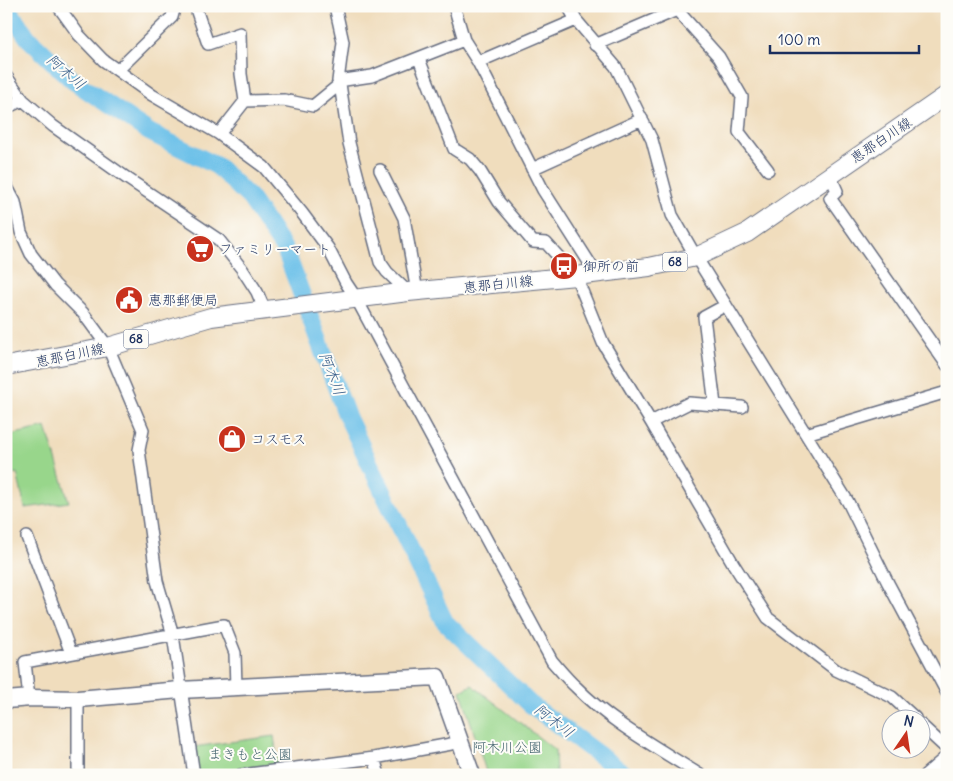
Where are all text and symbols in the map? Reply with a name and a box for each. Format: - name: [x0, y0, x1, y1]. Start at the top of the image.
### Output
- scale bar: [770, 22, 919, 54]
- text: 100 m: [778, 30, 820, 49]
- water label: 阿木川: [43, 50, 90, 93]
- street label: 恵那白川線: [847, 113, 915, 167]
- supermarket icon: ファミリーマート: [185, 234, 215, 264]
- place label: ファミリーマート: [219, 240, 331, 258]
- bus stop icon: 御所の前: [549, 251, 579, 281]
- road number: 68: [662, 252, 688, 272]
- place label: 御所の前: [583, 257, 639, 275]
- street label: 恵那白川線: [462, 271, 534, 297]
- public building icon: 恵那郵便局: [114, 285, 144, 315]
- place label: 恵那郵便局: [148, 291, 218, 309]
- road number: 68: [124, 329, 148, 348]
- street label: 恵那白川線: [34, 339, 106, 371]
- water label: 阿木川: [316, 349, 349, 398]
- shop icon: コスモス: [217, 424, 247, 454]
- place label: コスモス: [251, 430, 306, 448]
- water label: 阿木川: [531, 699, 578, 742]
- north arrow: [880, 708, 930, 758]
- text: N: [902, 711, 916, 731]
- park label: 阿木川公園: [472, 738, 542, 756]
- park label: まきもと公園: [208, 745, 292, 763]

